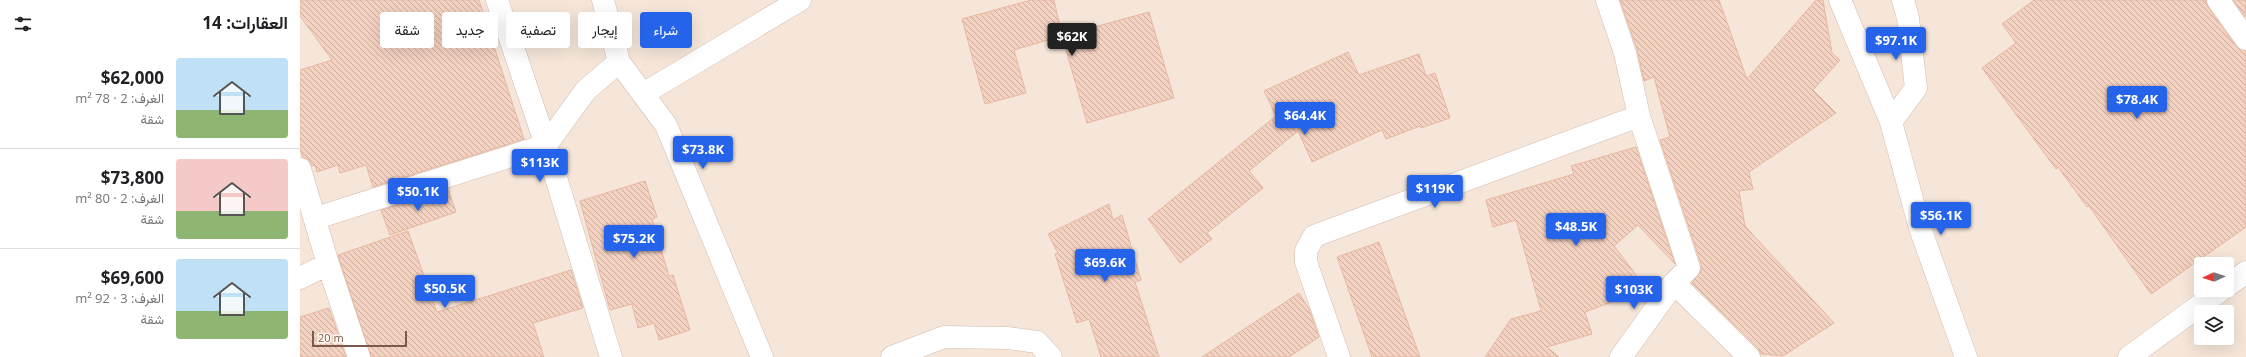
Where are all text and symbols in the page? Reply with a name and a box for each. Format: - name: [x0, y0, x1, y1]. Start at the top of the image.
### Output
- text: العقارات: 14: [202, 11, 288, 34]
- chip: شقة: [380, 12, 434, 48]
- chip: جديد: [442, 12, 498, 48]
- chip: تصفية: [506, 12, 570, 48]
- chip: إيجار: [578, 12, 632, 48]
- chip: شراء: [640, 12, 692, 48]
- icon: filters: [12, 13, 34, 35]
- pin: $62K: [1048, 23, 1096, 57]
- text: $62K: [1057, 27, 1087, 45]
- pin: $97.1K: [1863, 27, 1929, 61]
- text: $97.1K: [1875, 31, 1917, 49]
- text: $62,000: [101, 66, 164, 89]
- icon: home: [208, 74, 256, 122]
- pin: $78.4K: [2104, 86, 2170, 120]
- text: الغرف: 2 · 78 m²: [75, 89, 164, 107]
- text: $78.4K: [2116, 90, 2158, 108]
- pin: $64.4K: [1272, 102, 1338, 136]
- text: $64.4K: [1284, 106, 1326, 124]
- text: شقة: [141, 110, 164, 128]
- pin: $73.8K: [670, 136, 736, 170]
- text: $73.8K: [682, 140, 724, 158]
- pin: $113K: [512, 149, 568, 183]
- text: $113K: [521, 153, 559, 171]
- text: $73,800: [101, 166, 164, 189]
- icon: home: [208, 175, 256, 223]
- pin: $119K: [1407, 175, 1463, 209]
- pin: $50.1K: [385, 178, 451, 212]
- text: $119K: [1416, 179, 1454, 197]
- text: $50.1K: [397, 182, 439, 200]
- text: الغرف: 2 · 80 m²: [75, 189, 164, 207]
- pin: $56.1K: [1908, 202, 1974, 236]
- text: $56.1K: [1920, 206, 1962, 224]
- text: شقة: [141, 210, 164, 228]
- pin: $48.5K: [1543, 213, 1609, 247]
- text: $48.5K: [1555, 217, 1597, 235]
- pin: $75.2K: [601, 225, 667, 259]
- text: $75.2K: [613, 229, 655, 247]
- pin: $69.6K: [1072, 249, 1138, 283]
- text: $69.6K: [1084, 253, 1126, 271]
- north arrow: [2194, 257, 2234, 297]
- map controls: [2194, 257, 2234, 345]
- text: $69,600: [101, 266, 164, 289]
- icon: home: [208, 275, 256, 323]
- pin: $50.5K: [412, 275, 478, 309]
- pin: $103K: [1606, 276, 1662, 310]
- text: $50.5K: [424, 279, 466, 297]
- text: $103K: [1615, 280, 1653, 298]
- text: الغرف: 3 · 92 m²: [75, 289, 164, 307]
- button: layers: [2194, 305, 2234, 345]
- text: شقة: [141, 310, 164, 328]
- scale bar: [312, 329, 407, 348]
- text: 20 m: [318, 330, 344, 345]

